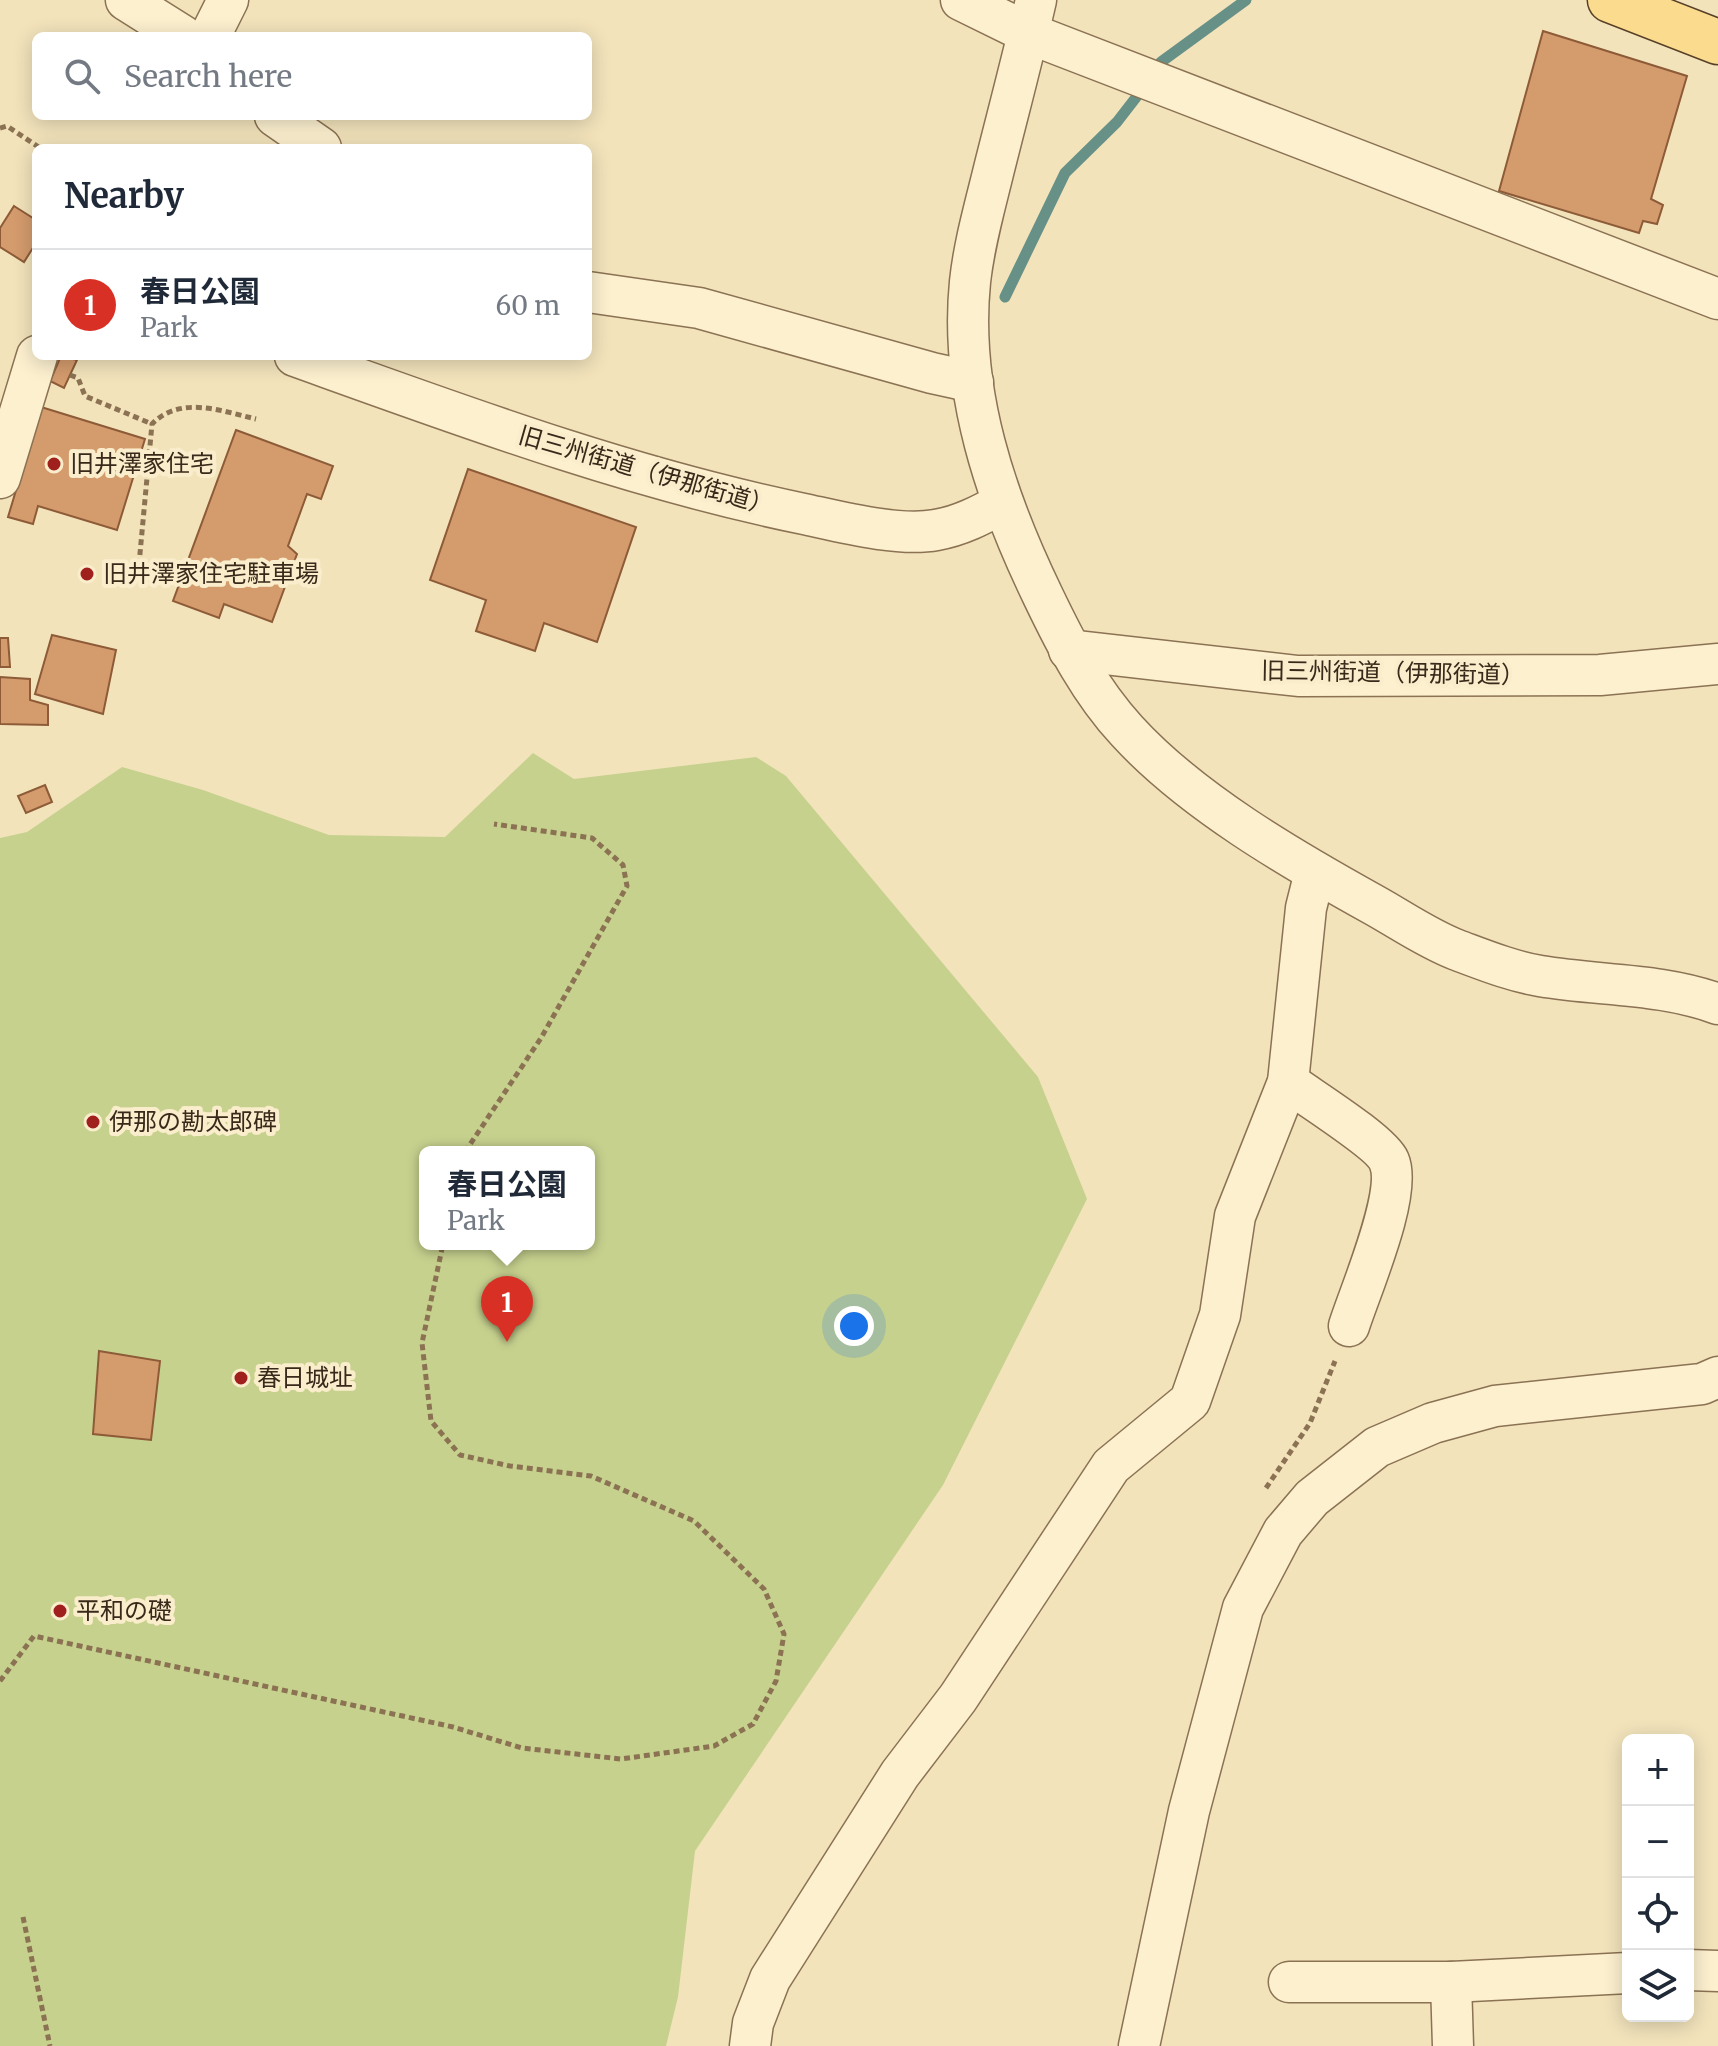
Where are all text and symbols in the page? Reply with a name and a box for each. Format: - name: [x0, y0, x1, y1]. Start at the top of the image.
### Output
- search box: [32, 32, 592, 120]
- icon: search: [60, 54, 104, 98]
- text: Search here: [124, 57, 292, 95]
- text: Nearby: [64, 175, 184, 217]
- text: 春日公園: [140, 272, 260, 310]
- text: 1: [84, 289, 96, 322]
- text: 60 m: [496, 289, 560, 322]
- text: Park: [140, 311, 198, 344]
- street label: 旧三州街道（伊那街道）: [515, 419, 777, 522]
- place label: 旧井澤家住宅: [70, 448, 214, 479]
- marker: 旧井澤家住宅: [45, 455, 63, 473]
- place label: 旧井澤家住宅駐車場: [103, 558, 319, 589]
- marker: 旧井澤家住宅駐車場: [78, 565, 96, 583]
- street label: 旧三州街道（伊那街道）: [1261, 655, 1525, 690]
- place label: 伊那の勘太郎碑: [109, 1106, 277, 1137]
- marker: 伊那の勘太郎碑: [84, 1113, 102, 1131]
- popup: [419, 1146, 595, 1250]
- text: 春日公園: [447, 1165, 567, 1203]
- text: Park: [447, 1204, 505, 1237]
- pin: 1: [481, 1276, 533, 1342]
- your location: [834, 1306, 874, 1346]
- place label: 春日城址: [257, 1362, 353, 1393]
- marker: 春日城址: [232, 1369, 250, 1387]
- place label: 平和の礎: [76, 1595, 172, 1626]
- marker: 平和の礎: [51, 1602, 69, 1620]
- map controls: [1622, 1734, 1694, 2022]
- button: +: [1622, 1734, 1694, 1806]
- button: −: [1622, 1806, 1694, 1878]
- button: locate: [1622, 1878, 1694, 1950]
- button: layers: [1622, 1950, 1694, 2022]

